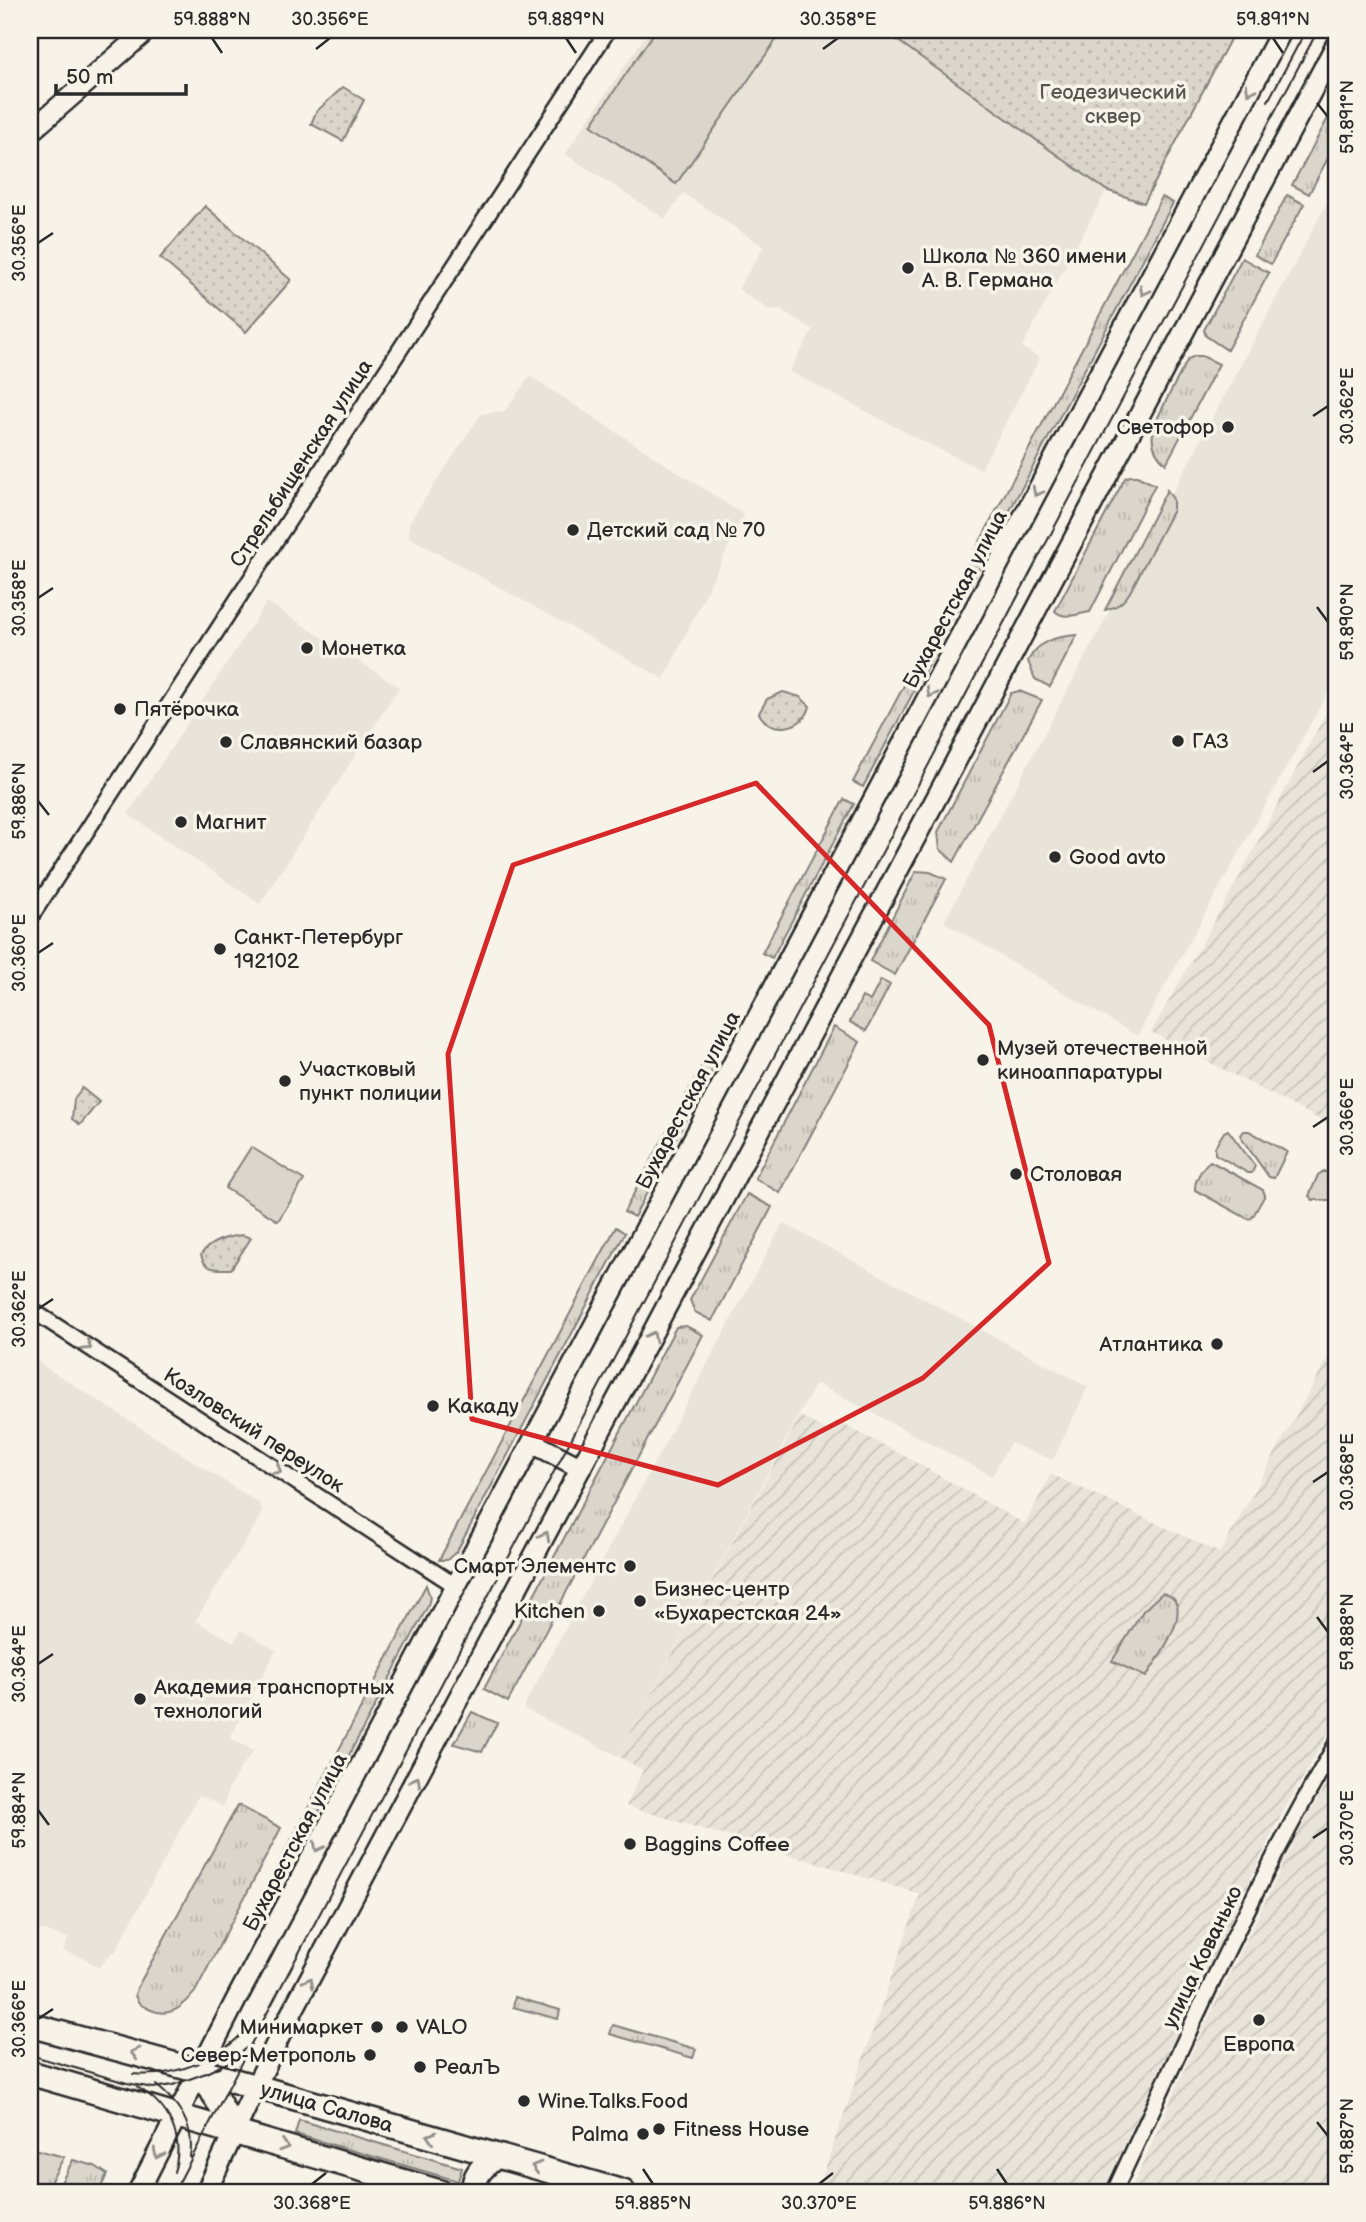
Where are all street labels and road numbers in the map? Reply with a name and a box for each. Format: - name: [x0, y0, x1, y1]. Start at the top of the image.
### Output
- street label: Стрельбищенская улица: [225, 354, 378, 572]
- street label: Бухарестская улица: [898, 505, 1013, 693]
- street label: Бухарестская улица: [631, 1006, 746, 1194]
- street label: Козловский переулок: [159, 1363, 349, 1498]
- street label: Бухарестская улица: [238, 1748, 353, 1936]
- street label: улица Кованько: [1157, 1882, 1248, 2033]
- street label: улица Салова: [258, 2077, 397, 2138]

